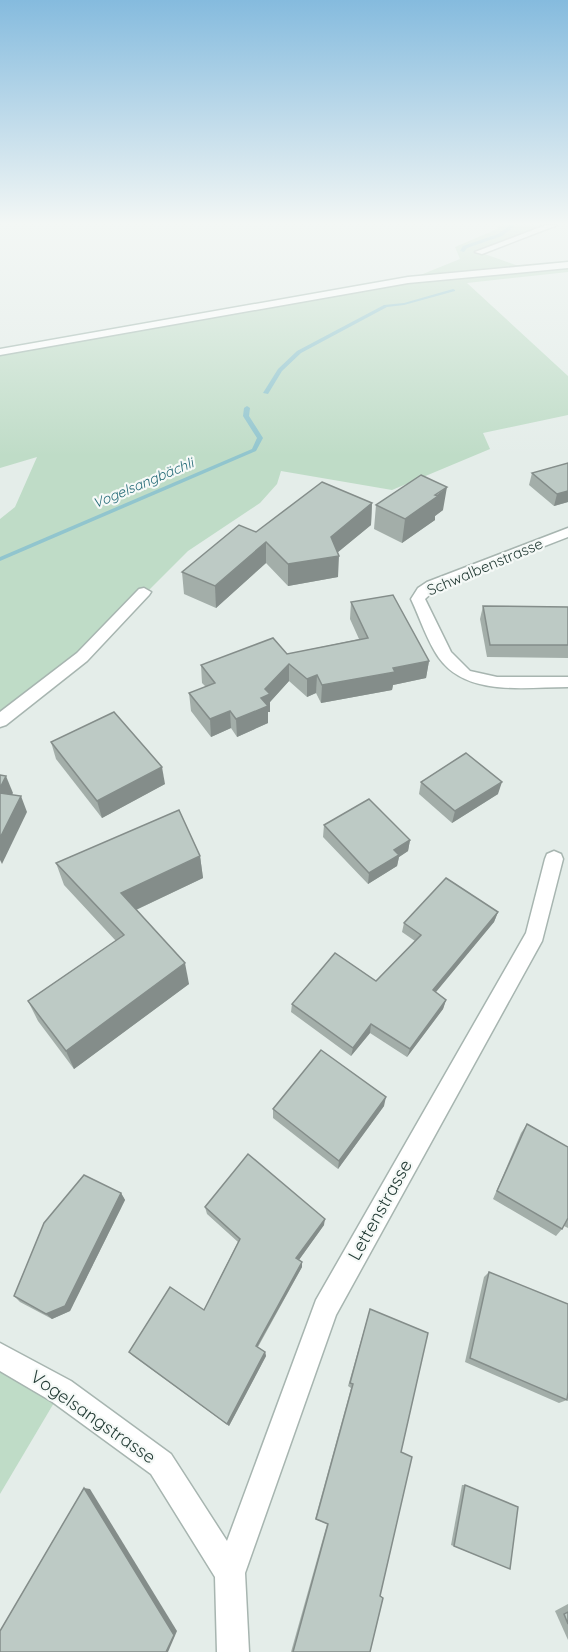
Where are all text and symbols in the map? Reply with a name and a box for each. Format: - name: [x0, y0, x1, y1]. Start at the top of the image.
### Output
- water label: Vogelsangbächli: [90, 453, 198, 512]
- street label: Schwalbenstrasse: [424, 534, 546, 600]
- street label: Lettenstrasse: [342, 1155, 417, 1264]
- street label: Vogelsangstrasse: [26, 1365, 160, 1468]

